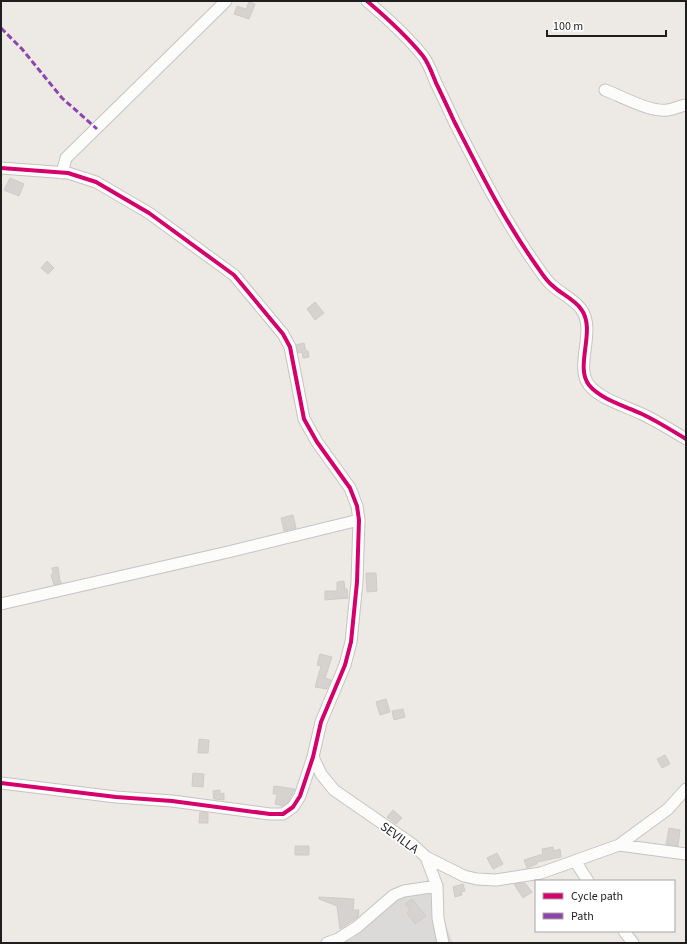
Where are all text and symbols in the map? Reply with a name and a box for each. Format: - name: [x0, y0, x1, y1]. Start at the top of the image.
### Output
- scale bar: [547, 12, 666, 38]
- text: 100 m: [553, 18, 583, 35]
- street label: SEVILLA: [376, 818, 423, 858]
- legend: [535, 880, 675, 932]
- text: Cycle path: [571, 888, 623, 905]
- text: Path: [571, 908, 594, 925]

